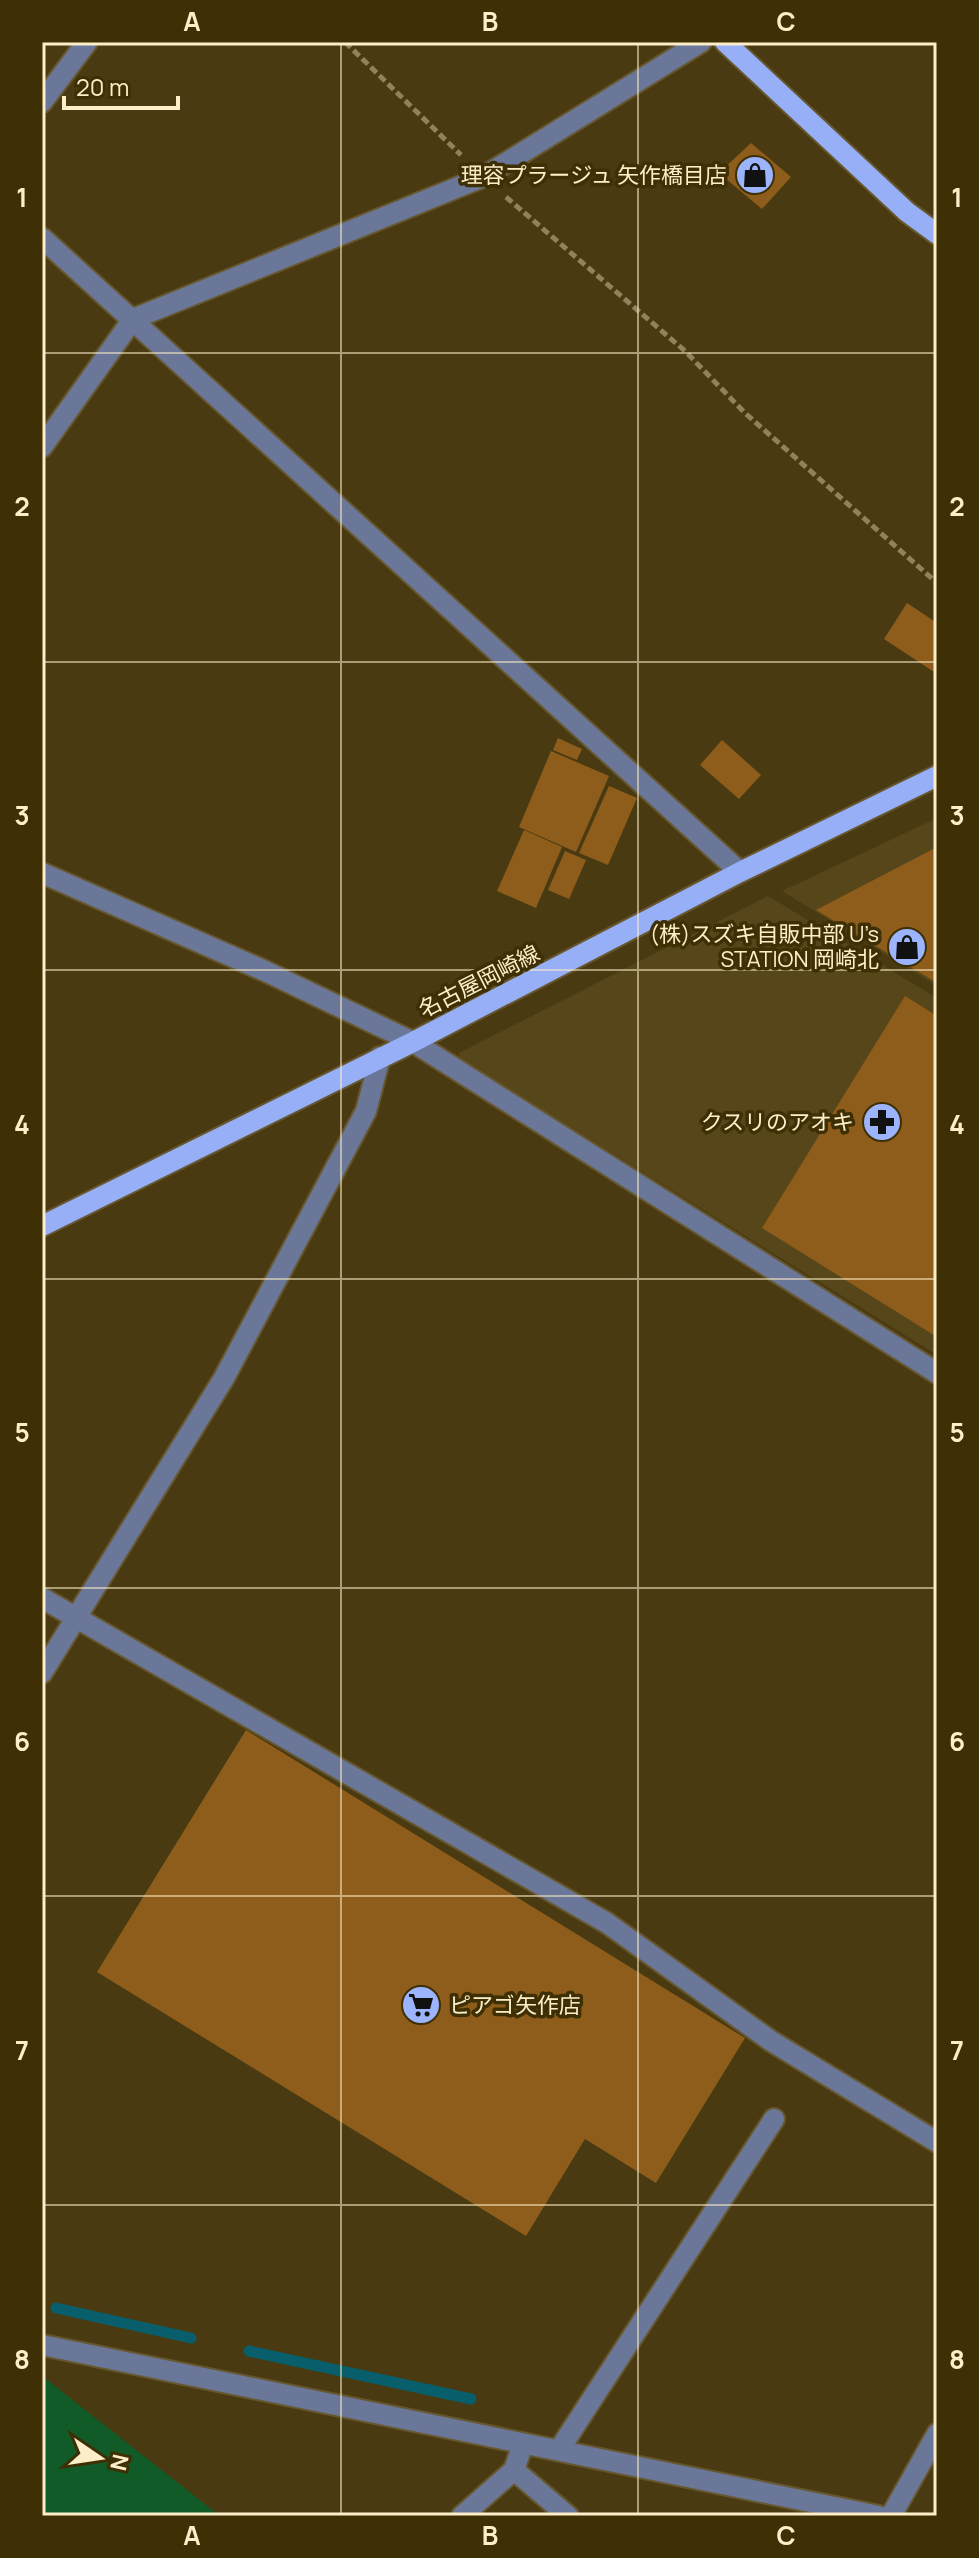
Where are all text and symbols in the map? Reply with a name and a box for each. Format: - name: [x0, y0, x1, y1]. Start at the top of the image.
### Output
- text: A: [183, 3, 201, 39]
- text: B: [482, 3, 498, 39]
- text: C: [776, 3, 796, 39]
- scale bar: [64, 60, 178, 110]
- text: 20 m: [76, 70, 129, 103]
- shop icon: 理容プラージュ 矢作橋目店: [734, 154, 776, 196]
- place label: 理容プラージュ 矢作橋目店: [461, 160, 727, 190]
- text: 1: [16, 179, 28, 215]
- text: 1: [951, 179, 963, 215]
- text: 2: [14, 488, 30, 524]
- text: 2: [949, 488, 965, 524]
- text: 3: [14, 797, 30, 833]
- text: 3: [949, 797, 965, 833]
- place label: (株)スズキ自販中部 U’s STATION 岡崎北: [650, 919, 879, 974]
- shop icon: (株)スズキ自販中部 U’s STATION 岡崎北: [886, 926, 928, 968]
- street label: 名古屋岡崎線: [413, 938, 545, 1024]
- pharmacy icon: クスリのアオキ: [861, 1101, 903, 1143]
- text: 4: [14, 1106, 30, 1142]
- text: 4: [949, 1106, 965, 1142]
- place label: クスリのアオキ: [701, 1107, 854, 1137]
- text: 5: [14, 1414, 30, 1450]
- text: 5: [949, 1414, 965, 1450]
- text: 6: [14, 1723, 30, 1759]
- text: 6: [949, 1723, 965, 1759]
- supermarket icon: ピアゴ矢作店: [400, 1984, 442, 2026]
- place label: ピアゴ矢作店: [449, 1990, 581, 2020]
- text: 7: [15, 2032, 29, 2068]
- text: 7: [950, 2032, 964, 2068]
- text: 8: [14, 2341, 30, 2377]
- text: 8: [949, 2341, 965, 2377]
- north arrow: [60, 2418, 140, 2498]
- text: N: [103, 2451, 136, 2474]
- text: A: [183, 2517, 201, 2553]
- text: B: [482, 2517, 498, 2553]
- text: C: [776, 2517, 796, 2553]

